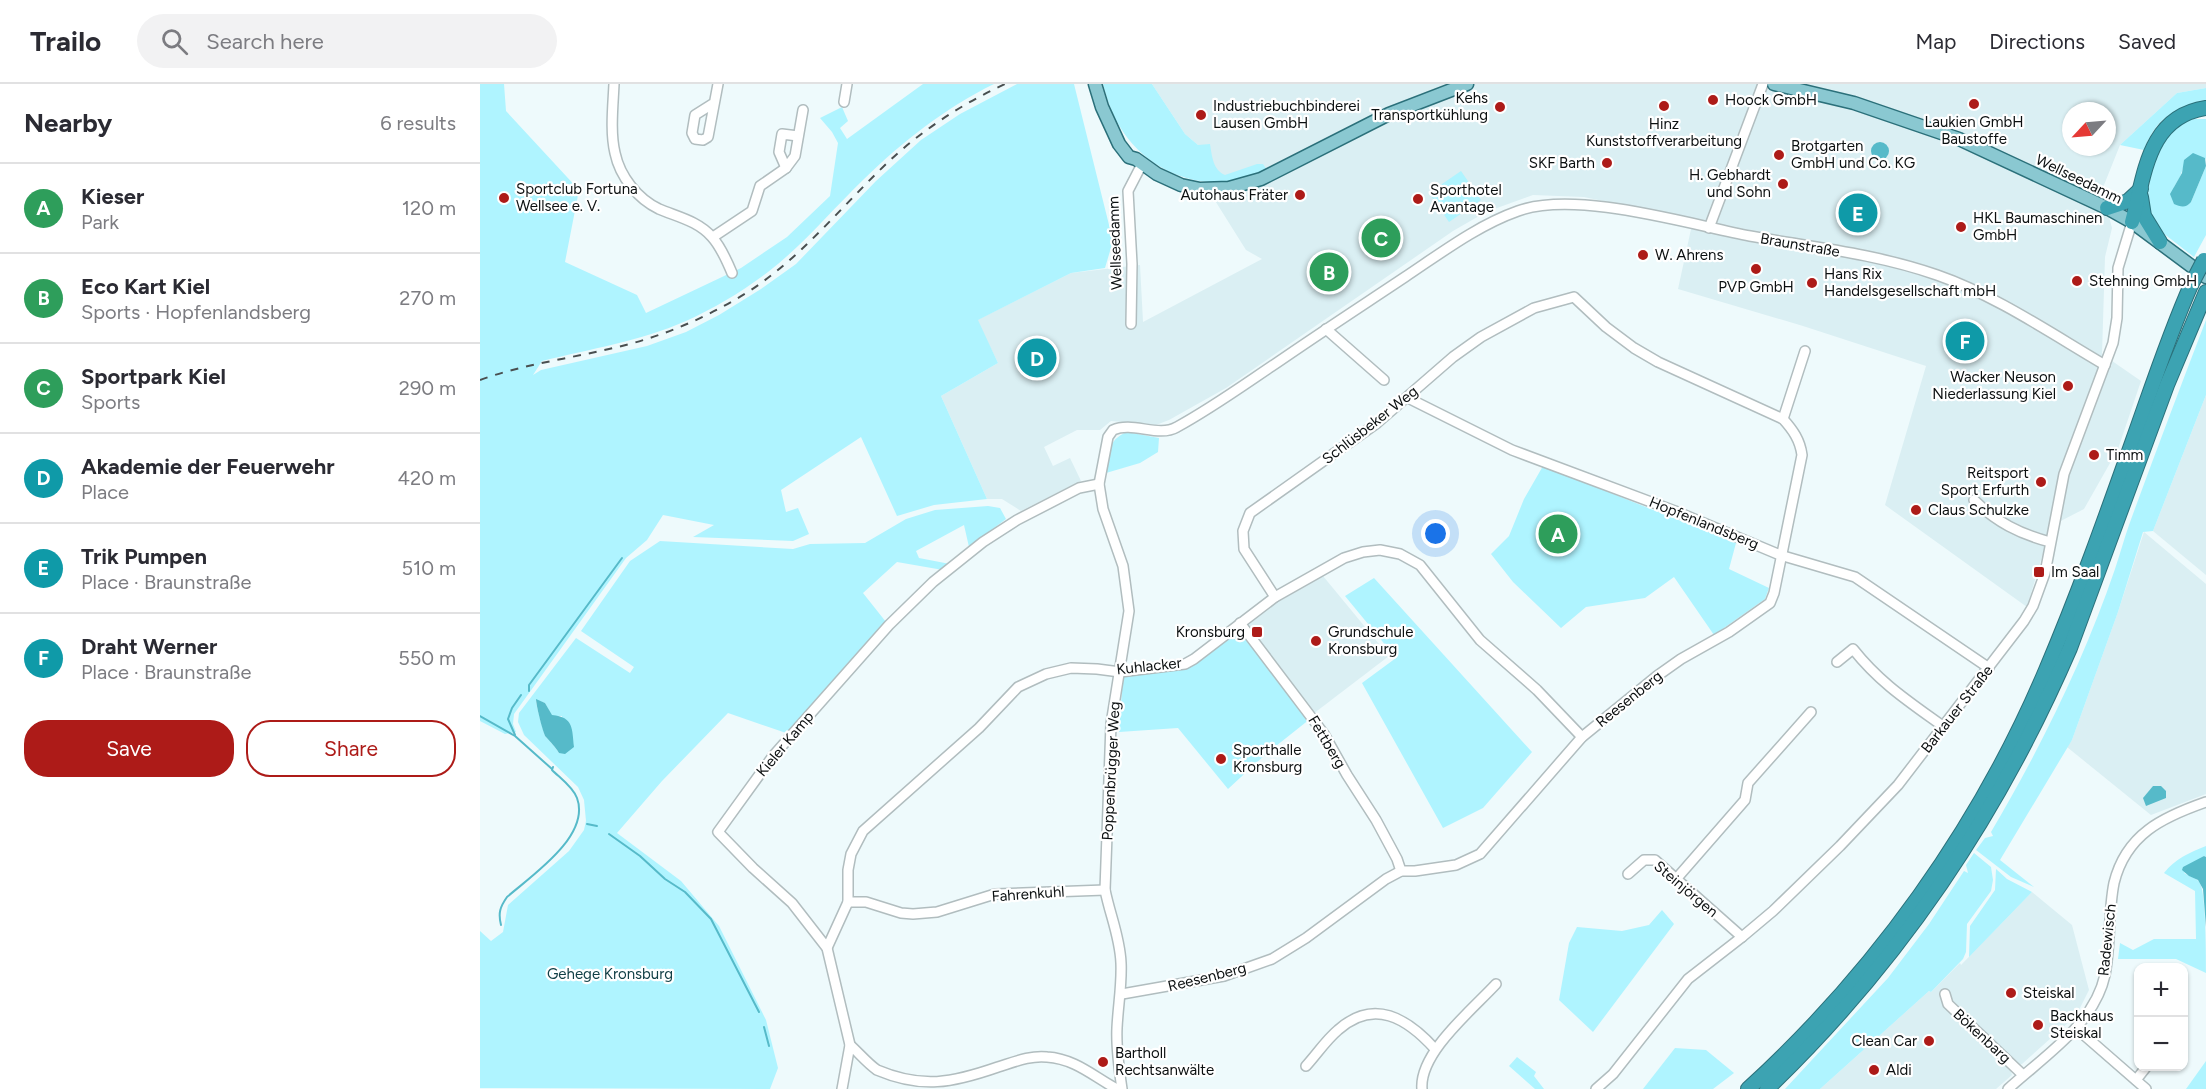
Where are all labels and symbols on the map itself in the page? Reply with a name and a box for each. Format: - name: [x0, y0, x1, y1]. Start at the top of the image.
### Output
- place label: Kehs Transportkühlung: [1371, 89, 1488, 124]
- place label: Hoock GmbH: [1725, 91, 1817, 109]
- marker: Hoock GmbH: [1706, 93, 1720, 107]
- place label: Industriebuchbinderei Lausen GmbH: [1213, 97, 1360, 132]
- marker: Laukien GmbH Baustoffe: [1967, 97, 1981, 111]
- marker: Hinz Kunststoffverarbeitung: [1657, 99, 1671, 113]
- marker: Kehs Transportkühlung: [1493, 100, 1507, 114]
- north arrow: [2062, 102, 2116, 156]
- marker: Industriebuchbinderei Lausen GmbH: [1194, 108, 1208, 122]
- place label: Laukien GmbH Baustoffe: [1924, 113, 2024, 148]
- place label: Hinz Kunststoffverarbeitung: [1586, 115, 1742, 150]
- place label: Brotgarten GmbH und Co. KG: [1791, 137, 1915, 172]
- marker: Brotgarten GmbH und Co. KG: [1772, 148, 1786, 162]
- street label: Wellseedamm: [2033, 150, 2125, 208]
- place label: SKF Barth: [1529, 154, 1595, 172]
- marker: SKF Barth: [1600, 156, 1614, 170]
- place label: H. Gebhardt und Sohn: [1689, 166, 1771, 201]
- marker: H. Gebhardt und Sohn: [1776, 177, 1790, 191]
- place label: Sportclub Fortuna Wellsee e. V.: [516, 180, 638, 215]
- place label: Sporthotel Avantage: [1430, 181, 1502, 216]
- place label: Autohaus Fräter: [1180, 186, 1288, 204]
- marker: Autohaus Fräter: [1293, 188, 1307, 202]
- pin: E: [1838, 190, 1878, 236]
- marker: Sportclub Fortuna Wellsee e. V.: [497, 191, 511, 205]
- marker: Sporthotel Avantage: [1411, 192, 1425, 206]
- street label: Wellseedamm: [1104, 196, 1126, 290]
- place label: HKL Baumaschinen GmbH: [1973, 209, 2102, 244]
- pin: C: [1362, 216, 1400, 260]
- marker: HKL Baumaschinen GmbH: [1954, 220, 1968, 234]
- street label: Braunstraße: [1759, 229, 1841, 261]
- place label: W. Ahrens: [1655, 246, 1723, 264]
- marker: W. Ahrens: [1636, 248, 1650, 262]
- pin: B: [1310, 250, 1348, 294]
- marker: PVP GmbH: [1749, 262, 1763, 276]
- place label: Hans Rix Handelsgesellschaft mbH: [1824, 265, 1996, 300]
- place label: Stehning GmbH: [2089, 272, 2197, 290]
- marker: Stehning GmbH: [2070, 274, 2084, 288]
- marker: Hans Rix Handelsgesellschaft mbH: [1805, 276, 1819, 290]
- place label: PVP GmbH: [1718, 278, 1794, 296]
- pin: F: [1946, 318, 1984, 364]
- pin: D: [1018, 336, 1056, 380]
- place label: Wacker Neuson Niederlassung Kiel: [1932, 368, 2056, 403]
- marker: Wacker Neuson Niederlassung Kiel: [2061, 379, 2075, 393]
- street label: Schlüsbeker Weg: [1319, 382, 1421, 468]
- place label: Timm: [2106, 446, 2143, 464]
- marker: Timm: [2087, 448, 2101, 462]
- place label: Reitsport Sport Erfurth: [1941, 464, 2029, 499]
- marker: Reitsport Sport Erfurth: [2034, 475, 2048, 489]
- street label: Hopfenlandsberg: [1646, 493, 1762, 553]
- place label: Claus Schulzke: [1928, 501, 2029, 519]
- marker: Claus Schulzke: [1909, 503, 1923, 517]
- pin: A: [1538, 512, 1578, 556]
- your location: [1421, 519, 1450, 548]
- place label: Im Saal: [2051, 563, 2099, 581]
- marker: Im Saal: [2032, 565, 2046, 579]
- place label: Kronsburg: [1176, 623, 1245, 641]
- place label: Grundschule Kronsburg: [1328, 623, 1413, 658]
- marker: Kronsburg: [1250, 625, 1264, 639]
- marker: Grundschule Kronsburg: [1309, 634, 1323, 648]
- street label: Kuhlacker: [1116, 654, 1182, 678]
- street label: Barkauer Straße: [1917, 662, 1997, 756]
- street label: Reesenberg: [1592, 667, 1666, 731]
- street label: Poppenbrügger Weg: [1098, 701, 1124, 841]
- street label: Kieler Kamp: [753, 708, 817, 780]
- street label: Fettberg: [1304, 712, 1350, 772]
- place label: Sporthalle Kronsburg: [1233, 741, 1302, 776]
- marker: Sporthalle Kronsburg: [1214, 752, 1228, 766]
- street label: Steinjörgen: [1650, 857, 1722, 921]
- street label: Fahrenkuhl: [991, 882, 1065, 906]
- street label: Radewisch: [2094, 903, 2120, 977]
- street label: Reesenberg: [1166, 959, 1248, 995]
- park label: Gehege Kronsburg: [547, 965, 673, 983]
- place label: Steiskal: [2023, 984, 2075, 1002]
- marker: Steiskal: [2004, 986, 2018, 1000]
- street label: Bökenbarg: [1950, 1005, 2014, 1067]
- place label: Backhaus Steiskal: [2050, 1007, 2114, 1042]
- marker: Backhaus Steiskal: [2031, 1018, 2045, 1032]
- place label: Clean Car: [1851, 1032, 1917, 1050]
- marker: Clean Car: [1922, 1034, 1936, 1048]
- place label: Bartholl Rechtsanwälte: [1115, 1044, 1214, 1079]
- marker: Bartholl Rechtsanwälte: [1096, 1055, 1110, 1069]
- place label: Aldi: [1886, 1061, 1912, 1079]
- marker: Aldi: [1867, 1063, 1881, 1077]

